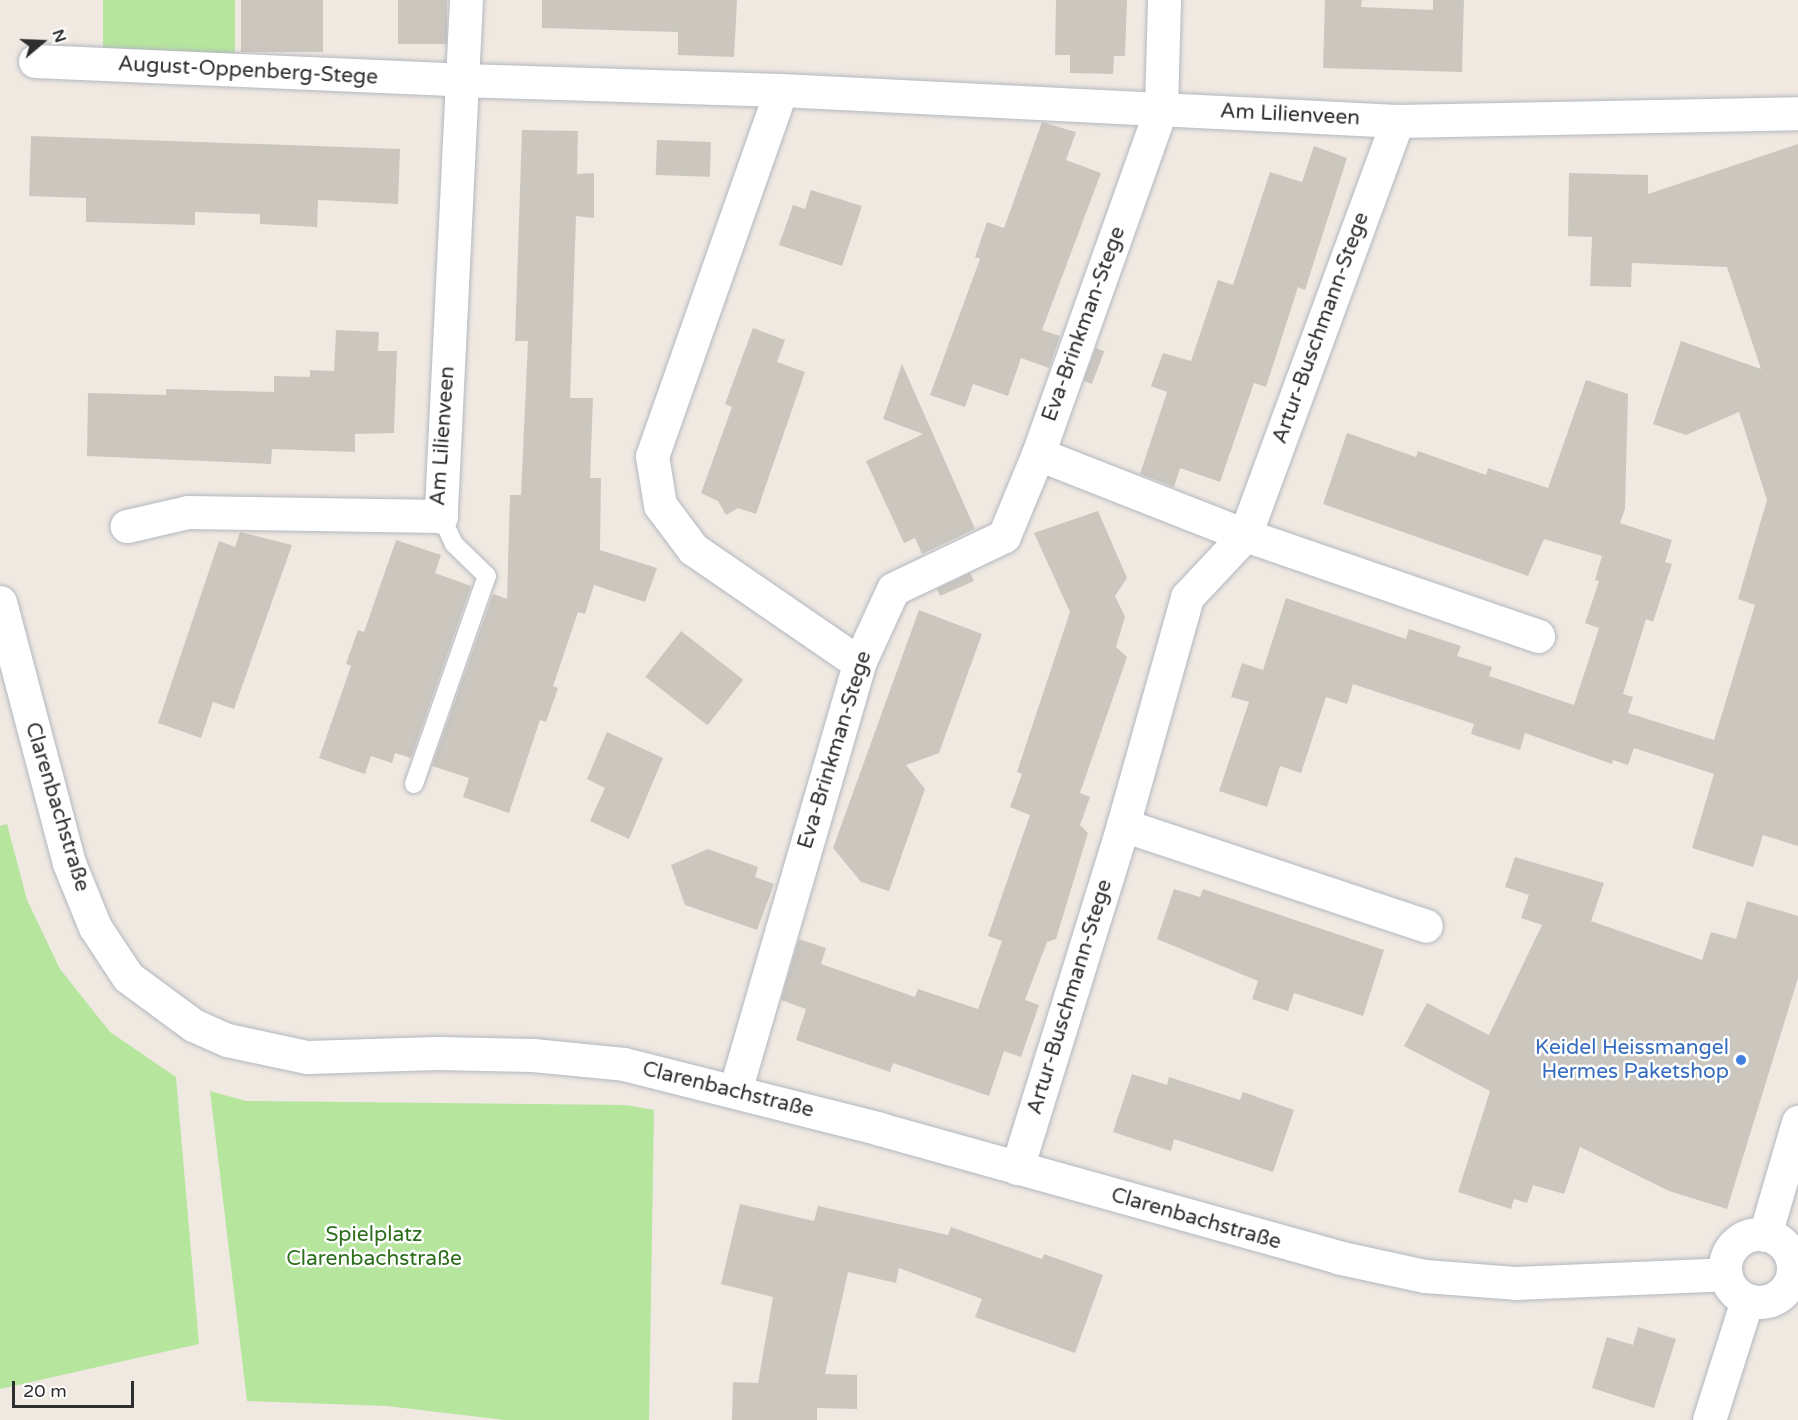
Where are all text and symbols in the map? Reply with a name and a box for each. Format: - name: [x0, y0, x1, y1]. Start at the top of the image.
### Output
- north arrow: [12, 12, 72, 72]
- text: N: [47, 27, 71, 45]
- street label: August-Oppenberg-Stege: [117, 52, 379, 90]
- street label: Am Lilienveen: [1219, 99, 1361, 131]
- street label: Artur-Buschmann-Stege: [1267, 209, 1375, 447]
- street label: Eva-Brinkman-Stege: [1037, 223, 1131, 425]
- street label: Am Lilienveen: [426, 365, 460, 507]
- street label: Eva-Brinkman-Stege: [793, 648, 877, 852]
- street label: Clarenbachstraße: [19, 719, 95, 895]
- street label: Artur-Buschmann-Stege: [1022, 876, 1118, 1118]
- place label: Keidel Heissmangel Hermes Paketshop: [1535, 1035, 1729, 1085]
- marker: Keidel Heissmangel Hermes Paketshop: [1734, 1053, 1748, 1067]
- street label: Clarenbachstraße: [640, 1057, 816, 1123]
- street label: Clarenbachstraße: [1108, 1183, 1284, 1255]
- park label: Spielplatz Clarenbachstraße: [286, 1222, 462, 1272]
- scale bar: [15, 1369, 136, 1407]
- text: 20 m: [23, 1380, 67, 1402]

